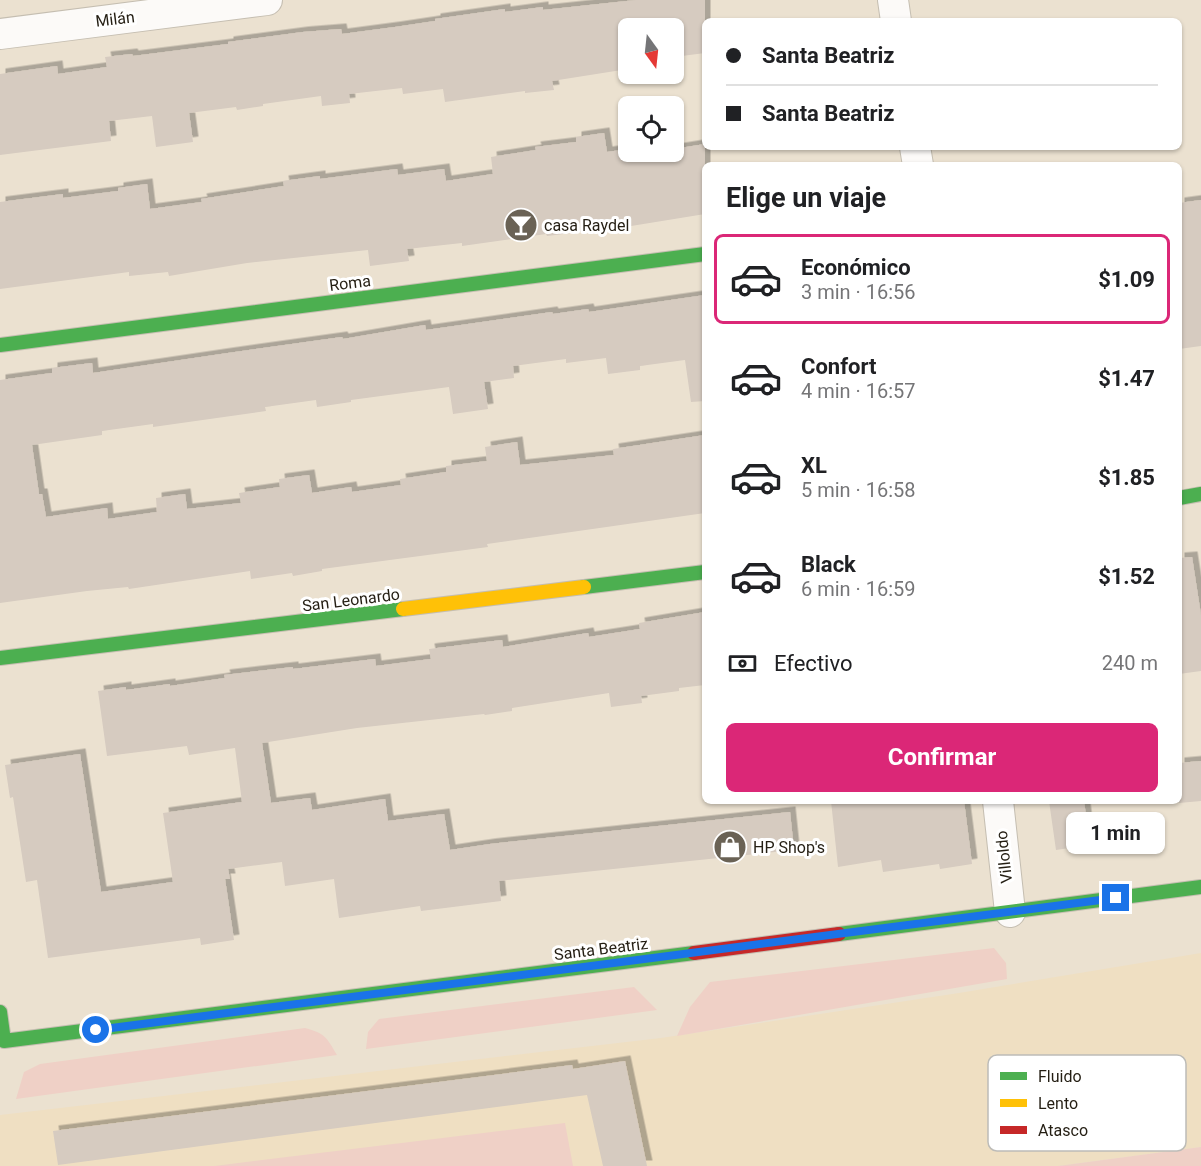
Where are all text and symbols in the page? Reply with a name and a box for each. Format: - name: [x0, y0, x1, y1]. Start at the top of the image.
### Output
- street label: Milán: [94, 7, 136, 31]
- north arrow: [618, 18, 684, 84]
- map controls: [618, 18, 684, 162]
- text: Santa Beatriz: [762, 43, 895, 68]
- button: locate: [618, 96, 684, 162]
- text: Santa Beatriz: [762, 101, 895, 126]
- text: Elige un viaje: [726, 182, 886, 214]
- bar icon: casa Raydel: [503, 207, 539, 243]
- place label: casa Raydel: [544, 216, 629, 235]
- icon: car: [729, 252, 783, 306]
- text: Económico: [801, 255, 911, 280]
- text: $1.09: [1098, 267, 1155, 292]
- street label: Roma: [328, 271, 372, 295]
- text: 3 min · 16:56: [801, 280, 916, 304]
- icon: car: [729, 351, 783, 405]
- text: Confort: [801, 354, 876, 379]
- text: $1.47: [1098, 366, 1155, 391]
- text: 4 min · 16:57: [801, 379, 916, 403]
- icon: car: [729, 450, 783, 504]
- text: XL: [801, 453, 827, 478]
- text: $1.85: [1098, 465, 1155, 490]
- text: 5 min · 16:58: [801, 478, 916, 502]
- icon: car: [729, 549, 783, 603]
- text: Black: [801, 552, 856, 577]
- text: $1.52: [1098, 564, 1155, 589]
- text: 6 min · 16:59: [801, 577, 916, 601]
- street label: San Leonardo: [301, 585, 401, 615]
- icon: cash: [726, 647, 759, 680]
- text: Efectivo: [774, 651, 852, 676]
- text: 240 m: [1102, 651, 1158, 675]
- button: Confirmar: [726, 723, 1158, 792]
- callout: 1 min: [1066, 811, 1166, 853]
- text: 1 min: [1090, 821, 1141, 845]
- shop icon: HP Shop's: [712, 829, 748, 865]
- street label: Villoldo: [992, 830, 1016, 884]
- place label: HP Shop's: [753, 838, 825, 857]
- route end: [1102, 884, 1129, 911]
- street label: Santa Beatriz: [553, 934, 649, 964]
- route start: [82, 1016, 109, 1043]
- legend: [988, 1055, 1186, 1151]
- text: Fluido: [1038, 1067, 1082, 1086]
- text: Lento: [1038, 1094, 1078, 1113]
- text: Atasco: [1038, 1121, 1088, 1140]

